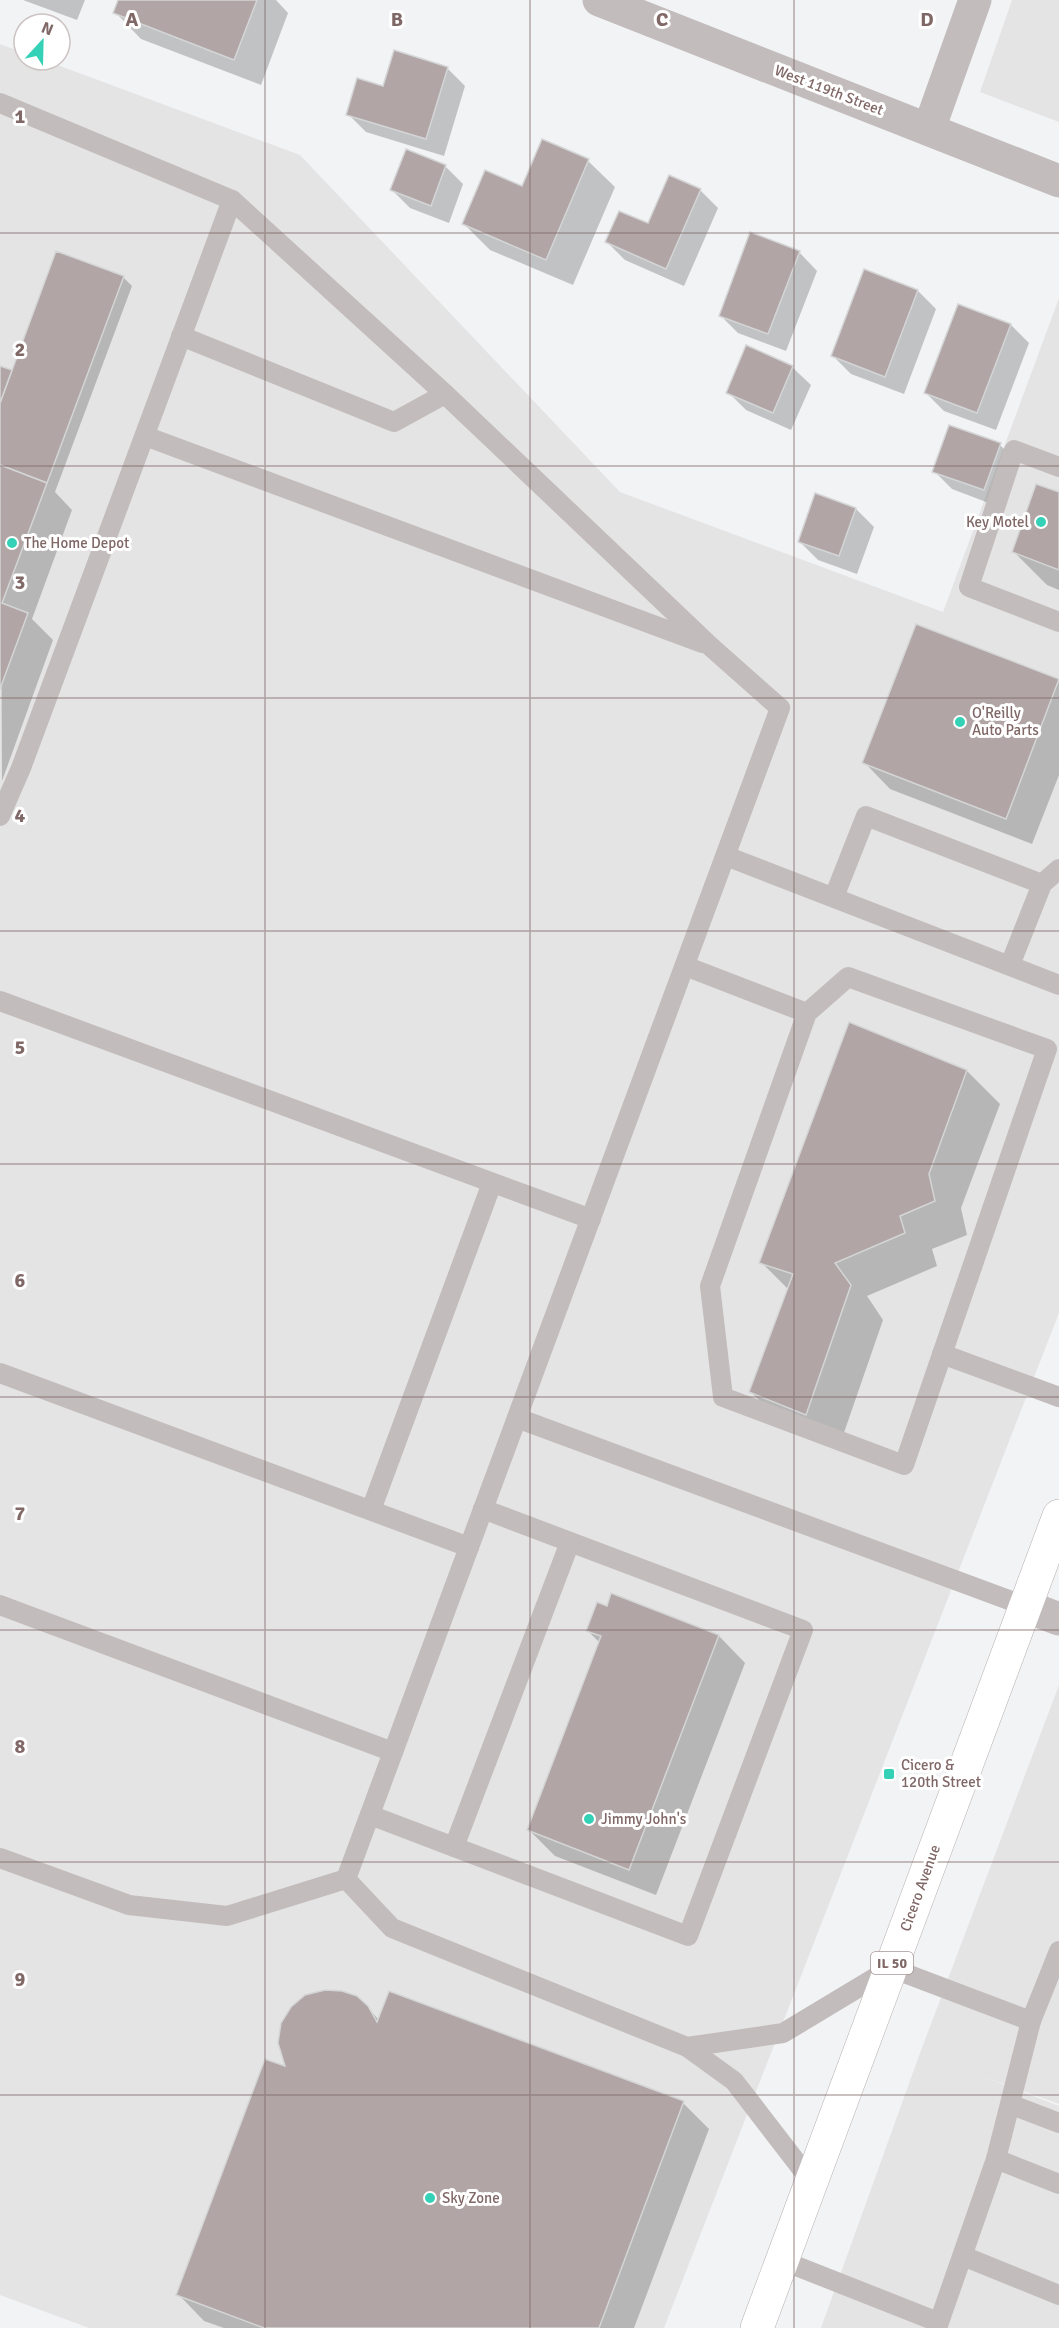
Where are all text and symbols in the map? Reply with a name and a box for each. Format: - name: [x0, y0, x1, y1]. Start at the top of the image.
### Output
- text: A: [126, 7, 139, 32]
- text: B: [391, 7, 403, 32]
- text: C: [656, 7, 668, 32]
- text: D: [920, 7, 934, 32]
- north arrow: [12, 12, 72, 72]
- text: N: [38, 18, 56, 40]
- street label: West 119th Street: [772, 61, 886, 119]
- text: 1: [15, 104, 26, 129]
- text: 2: [15, 337, 25, 362]
- place label: Key Motel: [966, 513, 1029, 531]
- marker: Key Motel: [1034, 515, 1048, 529]
- place label: The Home Depot: [24, 534, 129, 552]
- marker: The Home Depot: [5, 536, 19, 550]
- text: 3: [15, 570, 25, 595]
- place label: O'Reilly Auto Parts: [972, 704, 1039, 739]
- marker: O'Reilly Auto Parts: [953, 715, 967, 729]
- text: 4: [15, 803, 26, 828]
- text: 5: [15, 1035, 25, 1060]
- text: 6: [15, 1268, 26, 1293]
- text: 7: [15, 1501, 26, 1526]
- text: 8: [15, 1734, 26, 1759]
- place label: Cicero & 120th Street: [901, 1756, 981, 1791]
- marker: Cicero & 120th Street: [882, 1767, 896, 1781]
- place label: Jimmy John's: [601, 1810, 687, 1828]
- marker: Jimmy John's: [582, 1812, 596, 1826]
- street label: Cicero Avenue: [896, 1842, 944, 1934]
- road number: IL 50: [871, 1952, 913, 1974]
- text: 9: [15, 1967, 26, 1992]
- place label: Sky Zone: [442, 2189, 500, 2207]
- marker: Sky Zone: [423, 2191, 437, 2205]

